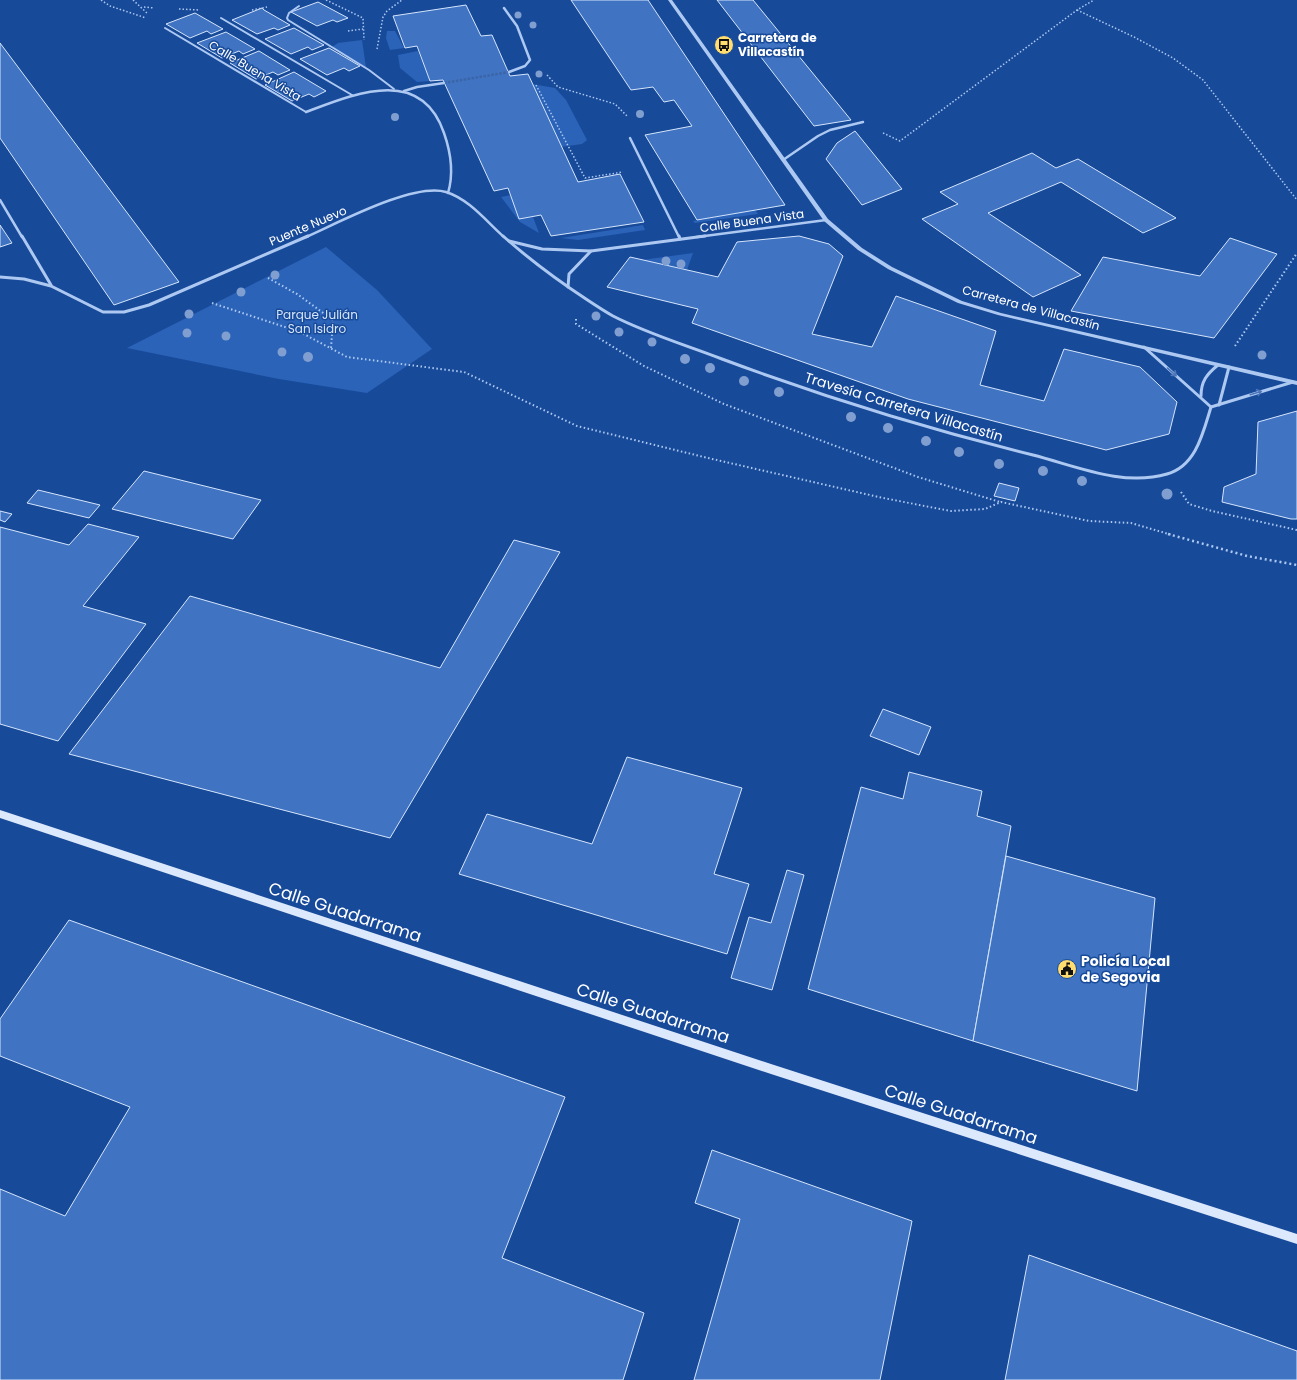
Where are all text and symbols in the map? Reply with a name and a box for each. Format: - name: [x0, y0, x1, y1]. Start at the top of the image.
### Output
- place label: Carretera de Villacastín: [738, 29, 817, 60]
- bus stop icon: Carretera de Villacastín: [713, 34, 735, 56]
- street label: Calle Buena Vista: [206, 36, 305, 105]
- street label: Puente Nuevo: [266, 201, 349, 250]
- street label: Calle Buena Vista: [699, 205, 805, 236]
- street label: Carretera de Villacastín: [960, 281, 1102, 334]
- park label: Parque Julián San Isidro: [276, 306, 358, 337]
- street label: Travesía Carretera Villacastín: [802, 367, 1006, 447]
- one-way arrow: [1167, 367, 1177, 376]
- one-way arrow: [1249, 389, 1262, 396]
- street label: Calle Guadarrama: [265, 876, 425, 948]
- place label: Policía Local de Segovia: [1081, 951, 1170, 987]
- public building icon: Policía Local de Segovia: [1056, 958, 1078, 980]
- street label: Calle Guadarrama: [573, 977, 733, 1049]
- street label: Calle Guadarrama: [881, 1078, 1041, 1150]

